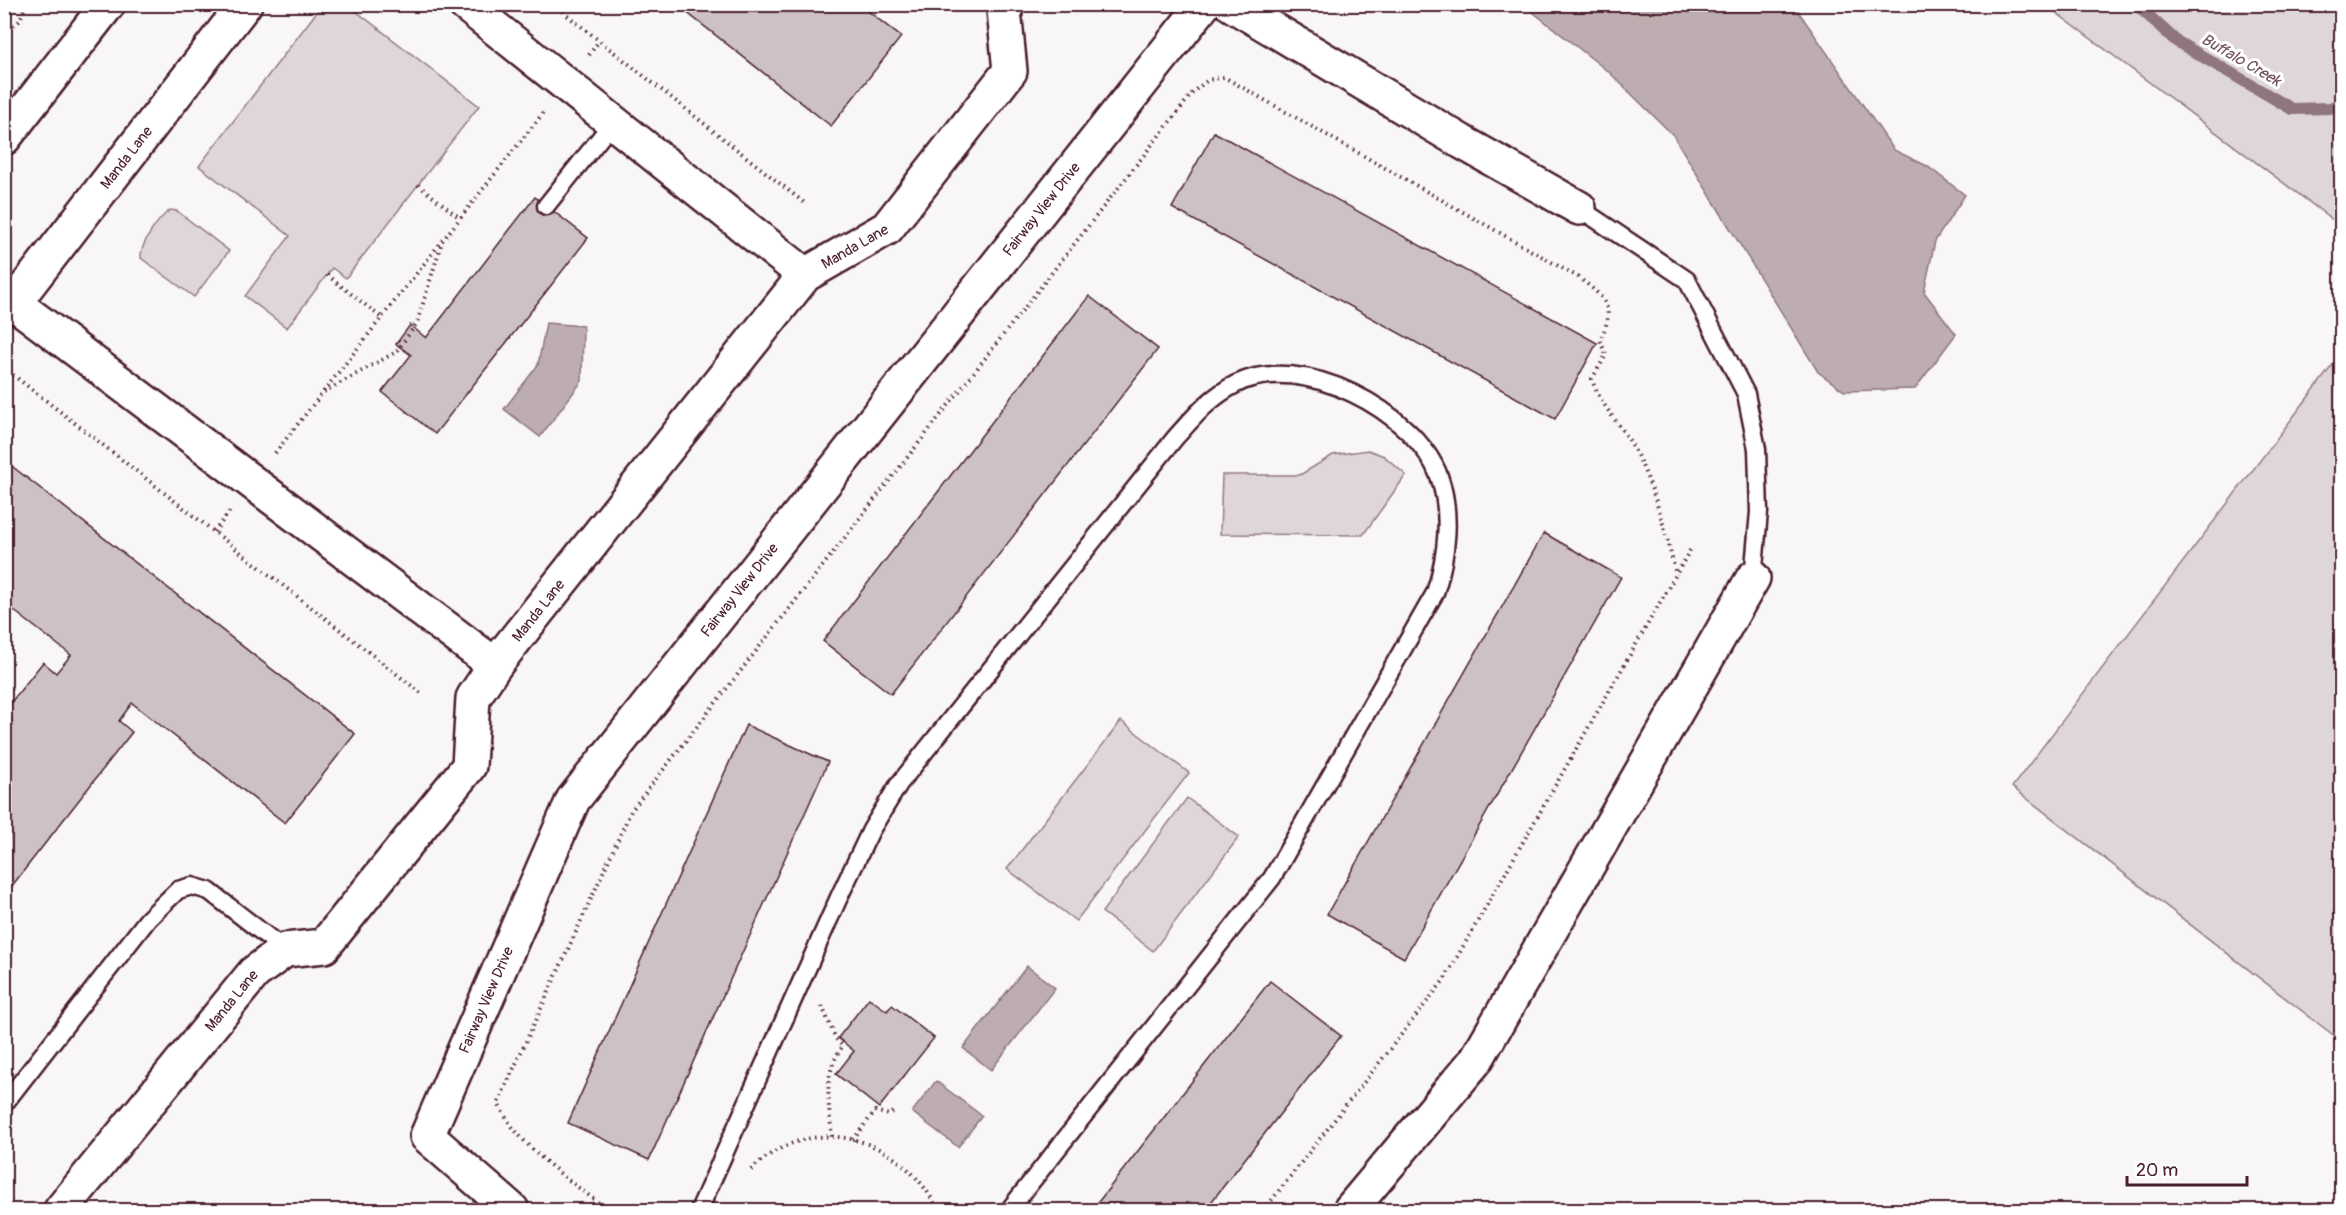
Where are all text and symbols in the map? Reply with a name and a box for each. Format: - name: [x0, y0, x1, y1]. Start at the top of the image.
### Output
- water label: Buffalo Creek: [2198, 29, 2286, 91]
- street label: Manda Lane: [96, 122, 157, 193]
- street label: Fairway View Drive: [998, 158, 1085, 260]
- street label: Manda Lane: [818, 219, 892, 273]
- street label: Fairway View Drive: [696, 539, 783, 641]
- street label: Manda Lane: [508, 575, 569, 646]
- street label: Fairway View Drive: [455, 943, 518, 1056]
- street label: Manda Lane: [201, 965, 263, 1035]
- scale bar: [2127, 1149, 2247, 1187]
- text: 20 m: [2136, 1159, 2178, 1182]

